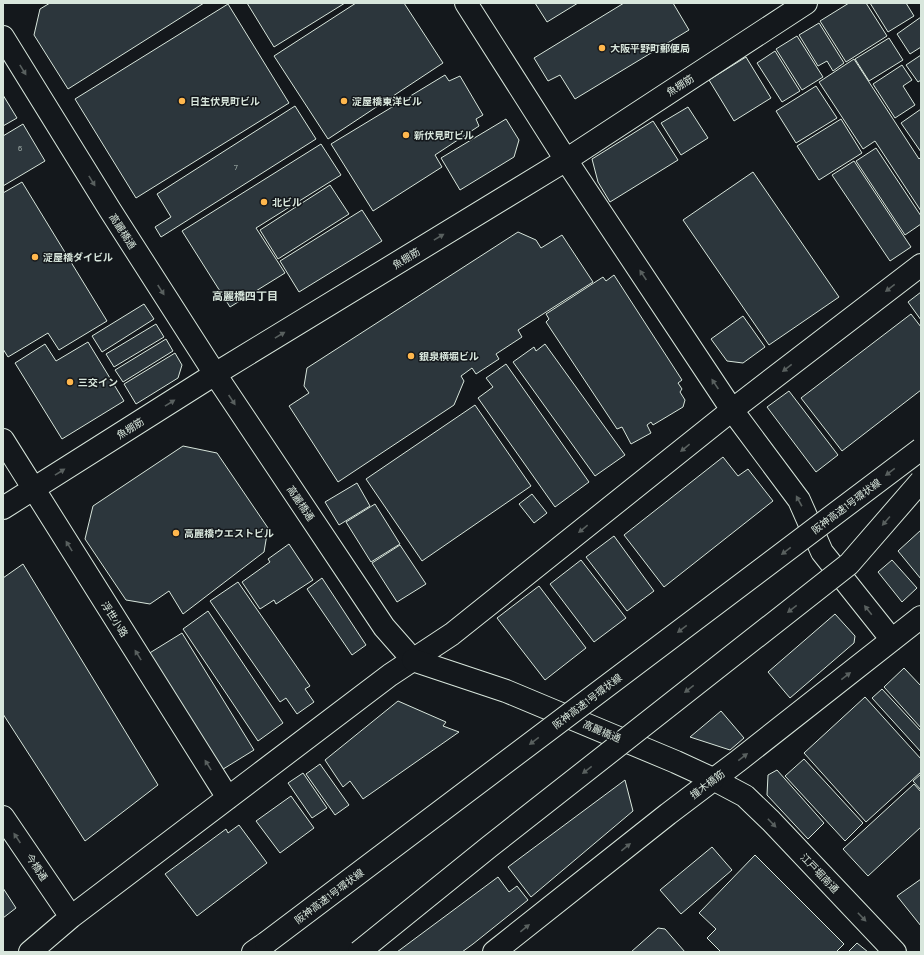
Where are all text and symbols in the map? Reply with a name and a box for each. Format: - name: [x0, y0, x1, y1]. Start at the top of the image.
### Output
- place label: 大阪平野町郵便局: [610, 42, 690, 54]
- marker: 大阪平野町郵便局: [597, 43, 607, 53]
- one-way arrow: [20, 64, 27, 76]
- street label: 魚棚筋: [664, 72, 696, 98]
- place label: 日生伏見町ビル: [190, 95, 260, 107]
- place label: 淀屋橋東洋ビル: [352, 95, 422, 107]
- marker: 日生伏見町ビル: [177, 96, 187, 106]
- marker: 淀屋橋東洋ビル: [339, 96, 349, 106]
- place label: 新伏見町ビル: [414, 129, 474, 141]
- marker: 新伏見町ビル: [401, 130, 411, 140]
- house number: 6: [18, 143, 22, 153]
- house number: 7: [234, 162, 238, 172]
- one-way arrow: [88, 175, 95, 187]
- place label: 北ビル: [272, 196, 302, 208]
- marker: 北ビル: [259, 197, 269, 207]
- street label: 高麗橋通: [107, 211, 139, 251]
- one-way arrow: [433, 234, 445, 241]
- street label: 魚棚筋: [390, 245, 422, 271]
- place label: 淀屋橋ダイビル: [43, 251, 113, 263]
- marker: 淀屋橋ダイビル: [30, 252, 40, 262]
- one-way arrow: [639, 270, 647, 281]
- one-way arrow: [885, 284, 896, 293]
- one-way arrow: [157, 285, 165, 296]
- district label: 高麗橋四丁目: [212, 289, 278, 302]
- one-way arrow: [274, 331, 286, 338]
- place label: 銀泉横堀ビル: [419, 350, 479, 362]
- marker: 銀泉横堀ビル: [406, 351, 416, 361]
- one-way arrow: [782, 363, 793, 372]
- place label: 三交イン: [78, 376, 118, 388]
- marker: 三交イン: [65, 377, 75, 387]
- one-way arrow: [711, 379, 719, 389]
- one-way arrow: [228, 394, 236, 405]
- one-way arrow: [164, 399, 175, 407]
- street label: 魚棚筋: [114, 415, 146, 441]
- one-way arrow: [679, 444, 690, 452]
- one-way arrow: [884, 468, 895, 477]
- one-way arrow: [54, 469, 65, 476]
- street label: 阪神高速1号環状線: [809, 476, 883, 536]
- street label: 高麗橋通: [285, 483, 317, 523]
- one-way arrow: [795, 495, 802, 507]
- one-way arrow: [882, 516, 891, 526]
- one-way arrow: [578, 525, 589, 533]
- place label: 高麗橋ウエストビル: [184, 527, 274, 539]
- marker: 高麗橋ウエストビル: [171, 528, 181, 538]
- one-way arrow: [65, 540, 73, 551]
- one-way arrow: [781, 547, 792, 555]
- street label: 浮世小路: [99, 599, 131, 639]
- one-way arrow: [863, 604, 872, 615]
- one-way arrow: [786, 605, 797, 613]
- one-way arrow: [677, 625, 688, 633]
- one-way arrow: [134, 650, 142, 661]
- street label: 阪神高速1号環状線: [550, 671, 624, 731]
- one-way arrow: [840, 672, 851, 681]
- one-way arrow: [684, 685, 695, 694]
- street label: 高麗橋通: [581, 718, 623, 744]
- one-way arrow: [528, 737, 539, 745]
- one-way arrow: [738, 752, 749, 761]
- one-way arrow: [204, 760, 211, 771]
- one-way arrow: [582, 765, 593, 774]
- street label: 撞木橋筋: [687, 767, 727, 801]
- one-way arrow: [768, 818, 777, 828]
- one-way arrow: [14, 833, 21, 844]
- one-way arrow: [621, 842, 632, 851]
- street label: 今橋通: [24, 851, 50, 883]
- street label: 江戸堀南通: [798, 851, 842, 895]
- street label: 阪神高速1号環状線: [292, 866, 366, 926]
- one-way arrow: [857, 912, 867, 922]
- one-way arrow: [519, 923, 530, 932]

